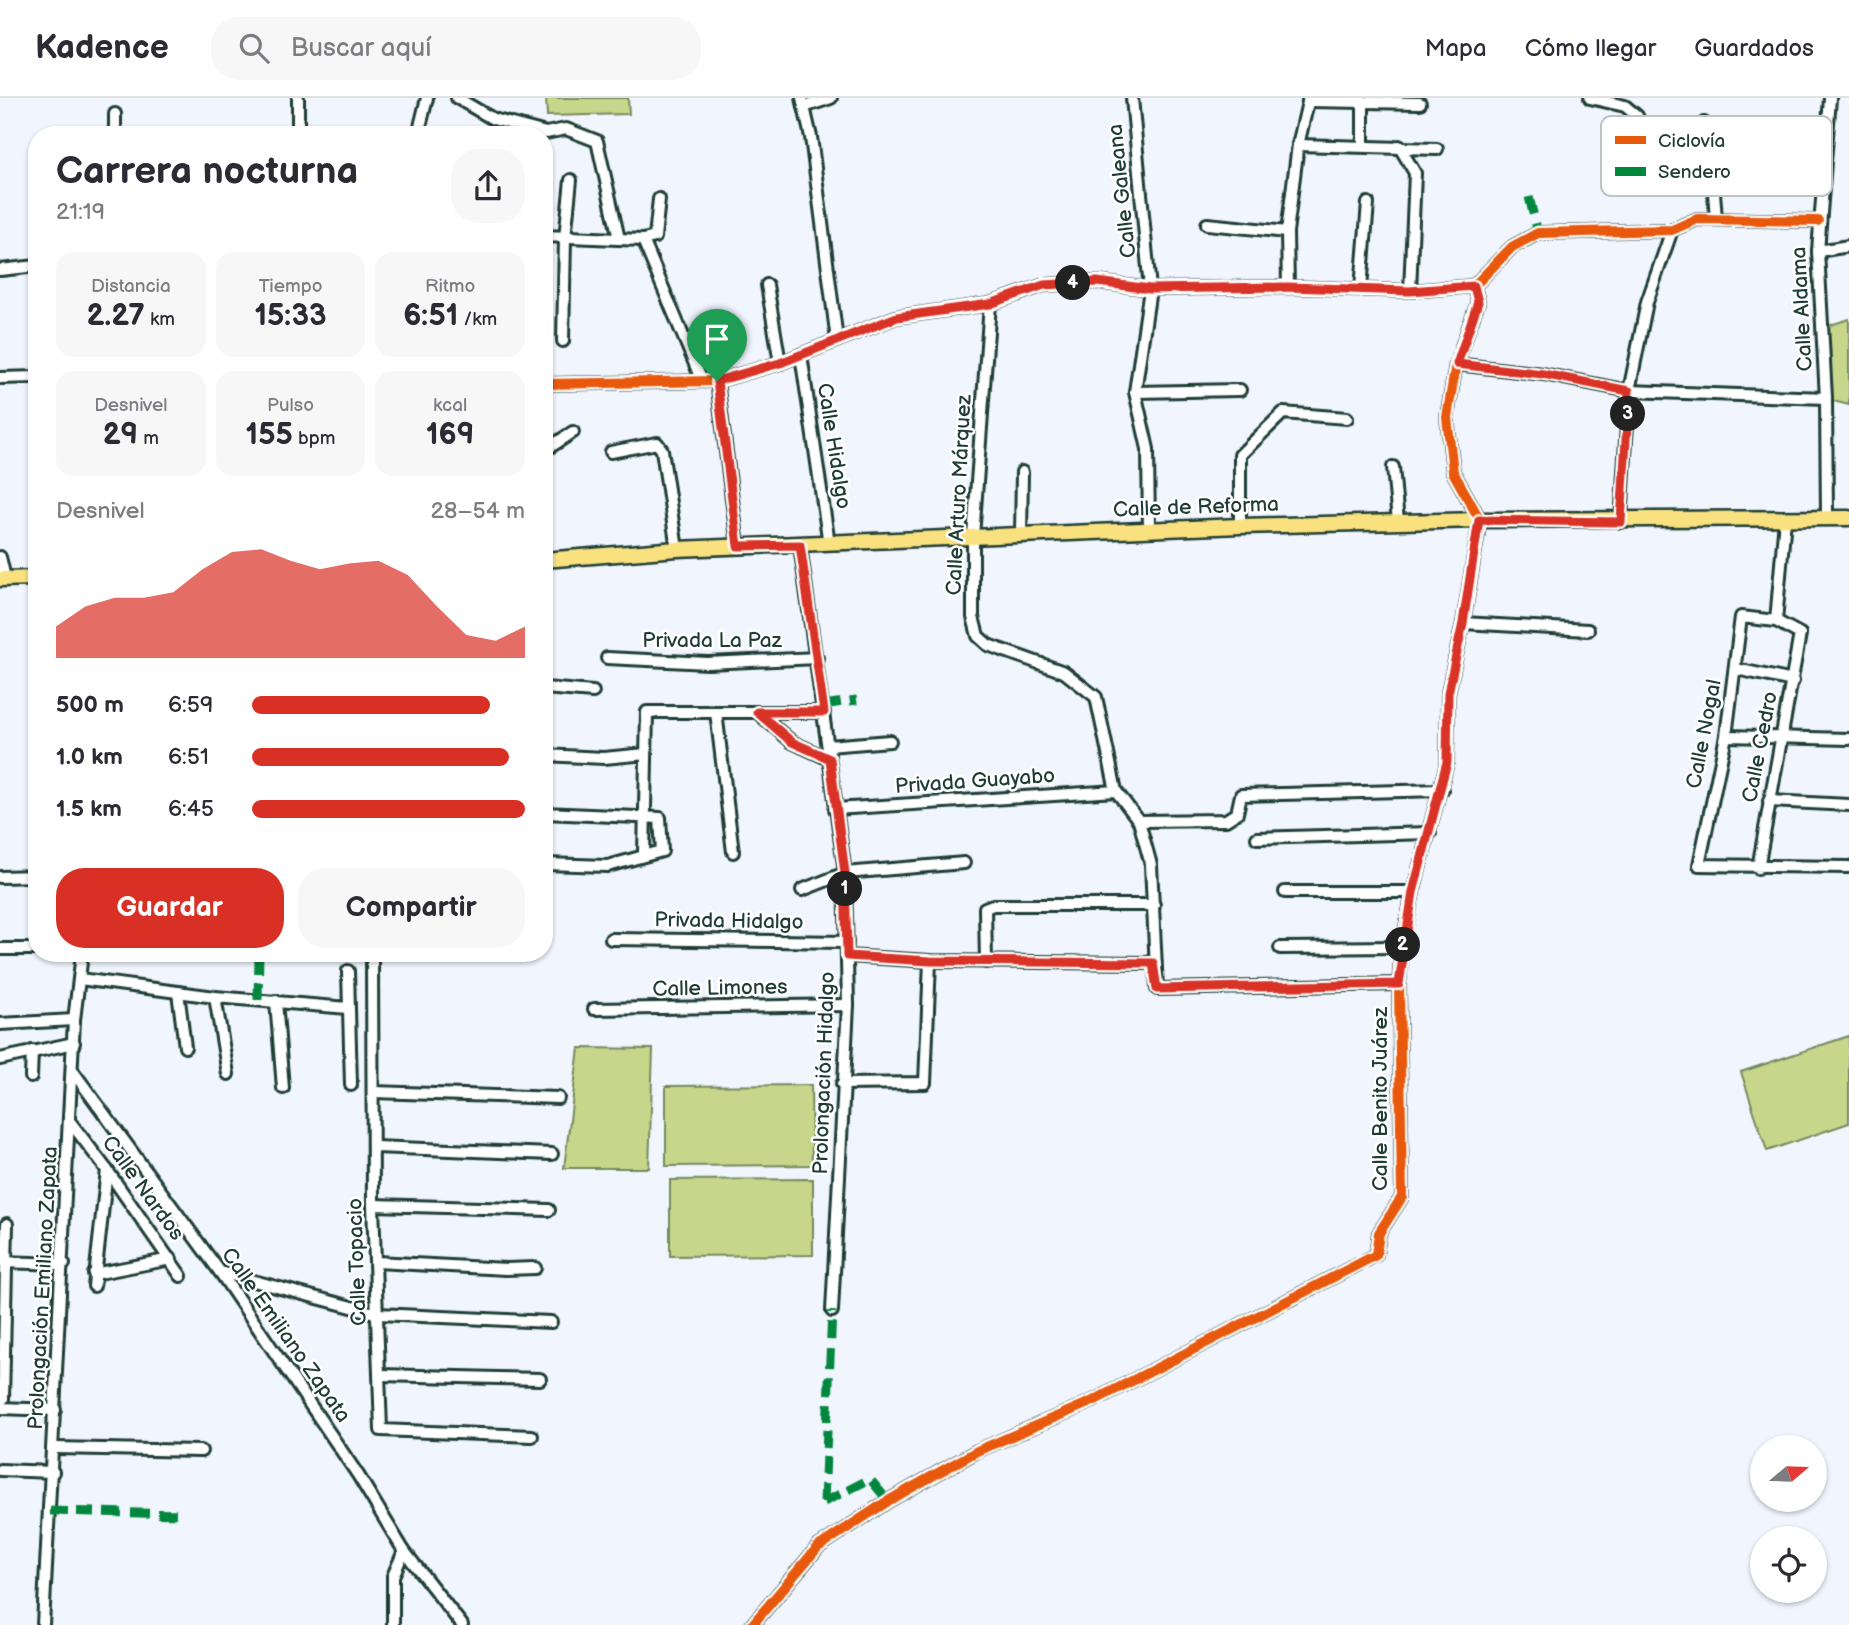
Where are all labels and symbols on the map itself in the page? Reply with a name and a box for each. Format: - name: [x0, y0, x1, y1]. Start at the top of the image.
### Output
- legend: [1601, 116, 1832, 196]
- street label: Calle Galeana: [1103, 123, 1141, 259]
- text: Ciclovía: [1658, 130, 1725, 153]
- text: Sendero: [1658, 161, 1731, 184]
- street label: Calle Aldama: [1786, 246, 1818, 372]
- pin: 4: [1056, 266, 1090, 300]
- pin: [687, 309, 747, 381]
- street label: Calle Hidalgo: [812, 381, 856, 511]
- street label: Calle Arturo Márquez: [941, 393, 977, 596]
- pin: 3: [1610, 396, 1646, 432]
- street label: Calle de Reforma: [1113, 492, 1279, 522]
- street label: Privada La Paz: [642, 628, 783, 653]
- street label: Calle Nogal: [1681, 677, 1727, 791]
- street label: Calle Cedro: [1737, 689, 1783, 805]
- street label: Privada Guayabo: [894, 763, 1056, 799]
- pin: 1: [828, 872, 862, 906]
- street label: Privada Hidalgo: [654, 907, 804, 935]
- pin: 2: [1386, 928, 1420, 962]
- street label: Prolongación Hidalgo: [808, 971, 840, 1175]
- street label: Calle Limones: [652, 974, 788, 1002]
- street label: Calle Benito Juárez: [1368, 1006, 1393, 1191]
- street label: Calle Nardos: [97, 1131, 189, 1245]
- street label: Prolongación Emiliano Zapata: [23, 1146, 63, 1430]
- street label: Calle Topacio: [342, 1198, 372, 1326]
- street label: Calle Emiliano Zapata: [216, 1243, 356, 1427]
- north arrow: [1750, 1435, 1827, 1512]

